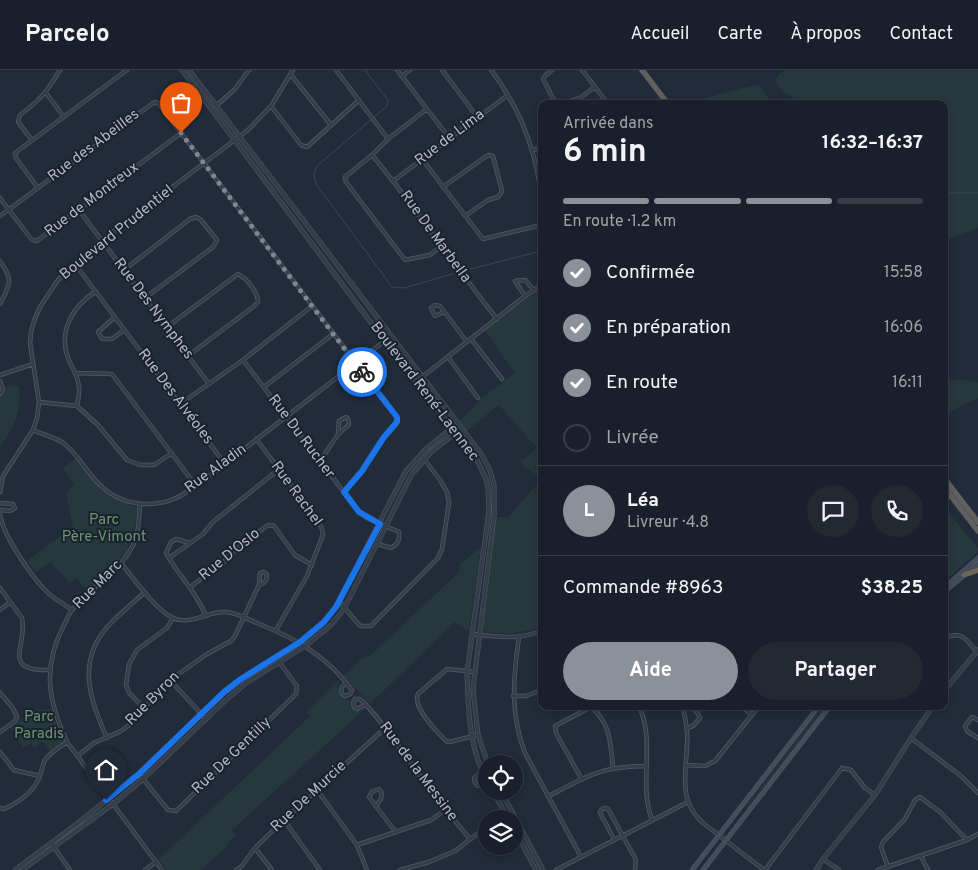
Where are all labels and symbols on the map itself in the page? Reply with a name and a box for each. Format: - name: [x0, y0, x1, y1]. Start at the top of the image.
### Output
- pin: [160, 82, 202, 133]
- street label: Rue des Abeilles: [45, 105, 143, 187]
- street label: Rue de Lima: [411, 106, 489, 170]
- street label: Rue de Montreux: [41, 158, 143, 242]
- street label: Boulevard Prudentiel: [56, 181, 178, 285]
- street label: Rue De Marbella: [395, 187, 475, 287]
- street label: Rue Des Nymphes: [109, 255, 197, 363]
- street label: Boulevard René-Laennec: [365, 319, 483, 465]
- street label: Rue Des Alvéoles: [133, 345, 217, 449]
- courier: [337, 347, 387, 397]
- street label: Rue Du Rucher: [263, 391, 339, 483]
- street label: Rue Aladin: [181, 440, 251, 498]
- street label: Rue Rachel: [266, 458, 326, 530]
- park label: Parc Père-Vimont: [62, 511, 146, 547]
- street label: Rue D'Oslo: [196, 525, 264, 585]
- street label: Rue Marc: [69, 556, 127, 614]
- street label: Rue Byron: [122, 668, 184, 730]
- park label: Parc Paradis: [14, 708, 64, 744]
- street label: Rue De Gentilly: [188, 713, 276, 799]
- street label: Rue de la Messine: [374, 718, 462, 826]
- pin: [85, 749, 127, 800]
- street label: Rue De Murcie: [267, 757, 351, 837]

